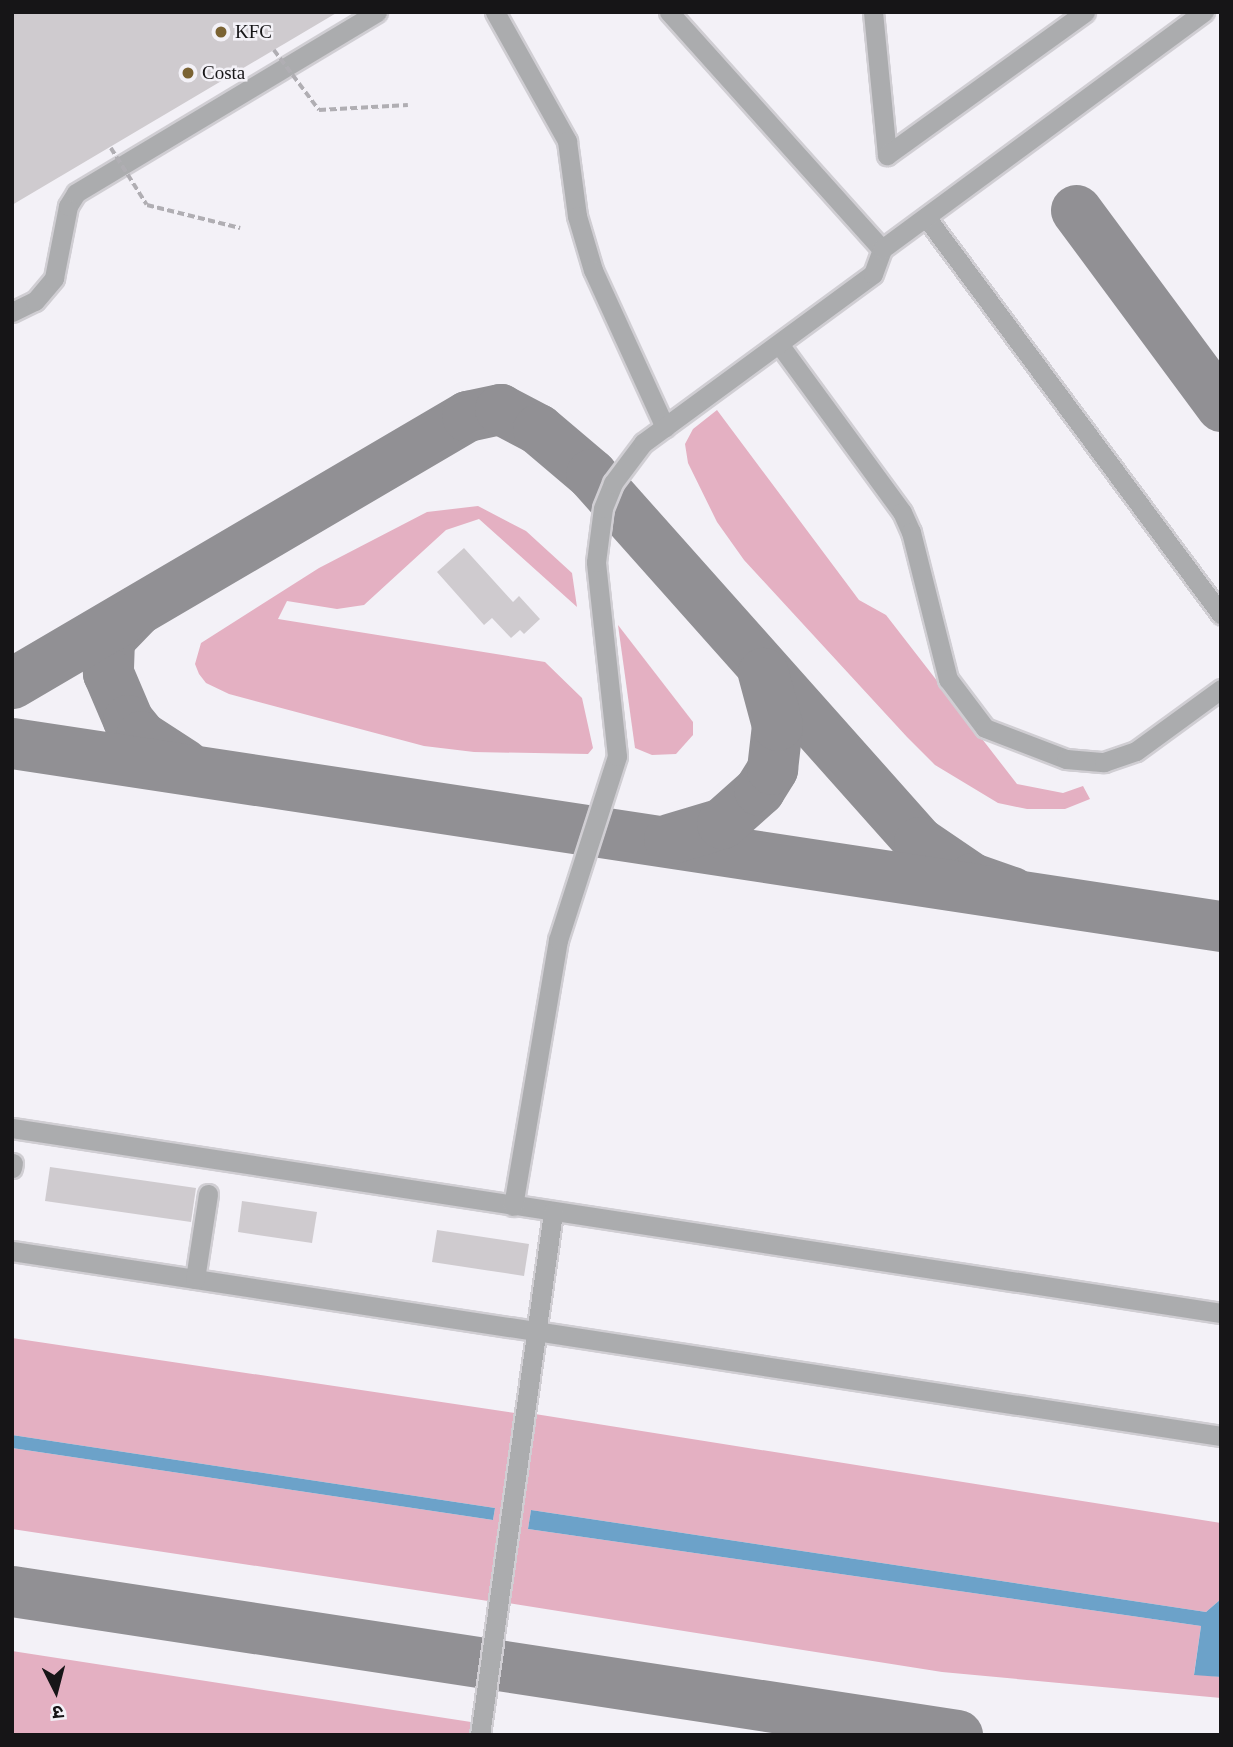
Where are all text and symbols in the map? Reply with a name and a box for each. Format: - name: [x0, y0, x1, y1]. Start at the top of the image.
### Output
- place label: KFC: [235, 21, 272, 43]
- marker: KFC: [213, 24, 229, 40]
- place label: Costa: [202, 62, 245, 84]
- marker: Costa: [180, 65, 196, 81]
- north arrow: [21, 1656, 91, 1726]
- text: उ: [52, 1701, 65, 1723]

